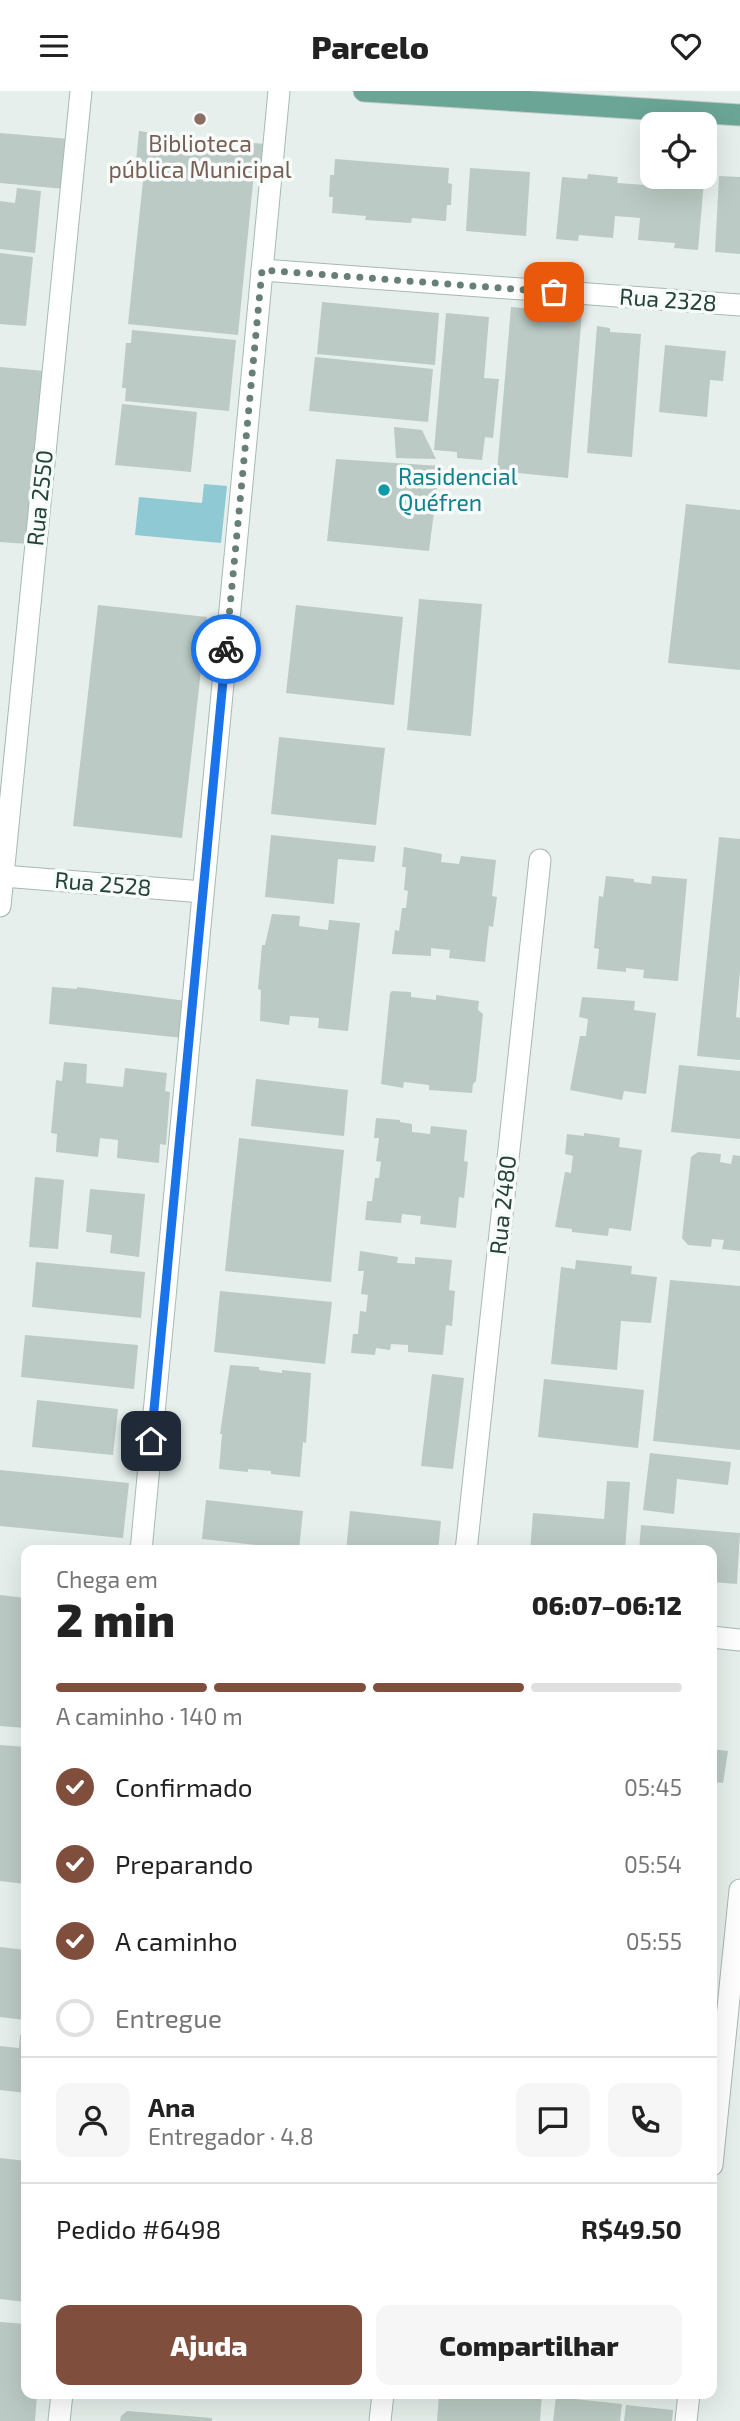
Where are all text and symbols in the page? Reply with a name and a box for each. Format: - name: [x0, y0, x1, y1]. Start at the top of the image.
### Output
- icon: menu: [35, 27, 73, 65]
- text: Parcelo: [311, 27, 429, 65]
- icon: heart: [667, 27, 705, 65]
- marker: Biblioteca pública Municipal: [192, 111, 208, 127]
- map controls: [640, 112, 717, 189]
- button: locate: [640, 112, 717, 189]
- place label: Biblioteca pública Municipal: [108, 129, 292, 183]
- pin: [524, 262, 584, 322]
- icon: bag: [535, 273, 573, 311]
- street label: Rua 2328: [618, 282, 718, 316]
- street label: Rua 2550: [20, 448, 58, 547]
- place label: Rasidencial Quéfren: [398, 462, 518, 516]
- marker: Rasidencial Quéfren: [376, 482, 392, 498]
- courier: [191, 614, 261, 684]
- icon: bike: [207, 630, 245, 668]
- street label: Rua 2528: [53, 865, 153, 901]
- street label: Rua 2480: [483, 1154, 521, 1256]
- pin: [121, 1411, 181, 1471]
- icon: home: [132, 1422, 170, 1460]
- text: Chega em: [56, 1565, 158, 1593]
- text: 06:07–06:12: [532, 1589, 682, 1620]
- text: 2 min: [56, 1591, 175, 1646]
- text: A caminho · 140 m: [56, 1702, 243, 1730]
- icon: check: [56, 1768, 94, 1806]
- text: Confirmado: [115, 1771, 253, 1802]
- text: 05:45: [624, 1773, 682, 1801]
- icon: check: [56, 1845, 94, 1883]
- text: Preparando: [115, 1848, 253, 1879]
- text: 05:54: [624, 1850, 682, 1878]
- icon: check: [56, 1922, 94, 1960]
- text: A caminho: [115, 1925, 238, 1956]
- text: 05:55: [626, 1927, 682, 1955]
- text: Entregue: [115, 2002, 222, 2033]
- button: person: [56, 2083, 130, 2157]
- button: chat: [516, 2083, 590, 2157]
- button: phone: [608, 2083, 682, 2157]
- text: Ana: [148, 2091, 195, 2122]
- text: Entregador · 4.8: [148, 2122, 314, 2150]
- text: Pedido #6498: [56, 2213, 221, 2244]
- text: R$49.50: [581, 2213, 682, 2244]
- button: Ajuda: [56, 2305, 362, 2385]
- button: Compartilhar: [376, 2305, 682, 2385]

